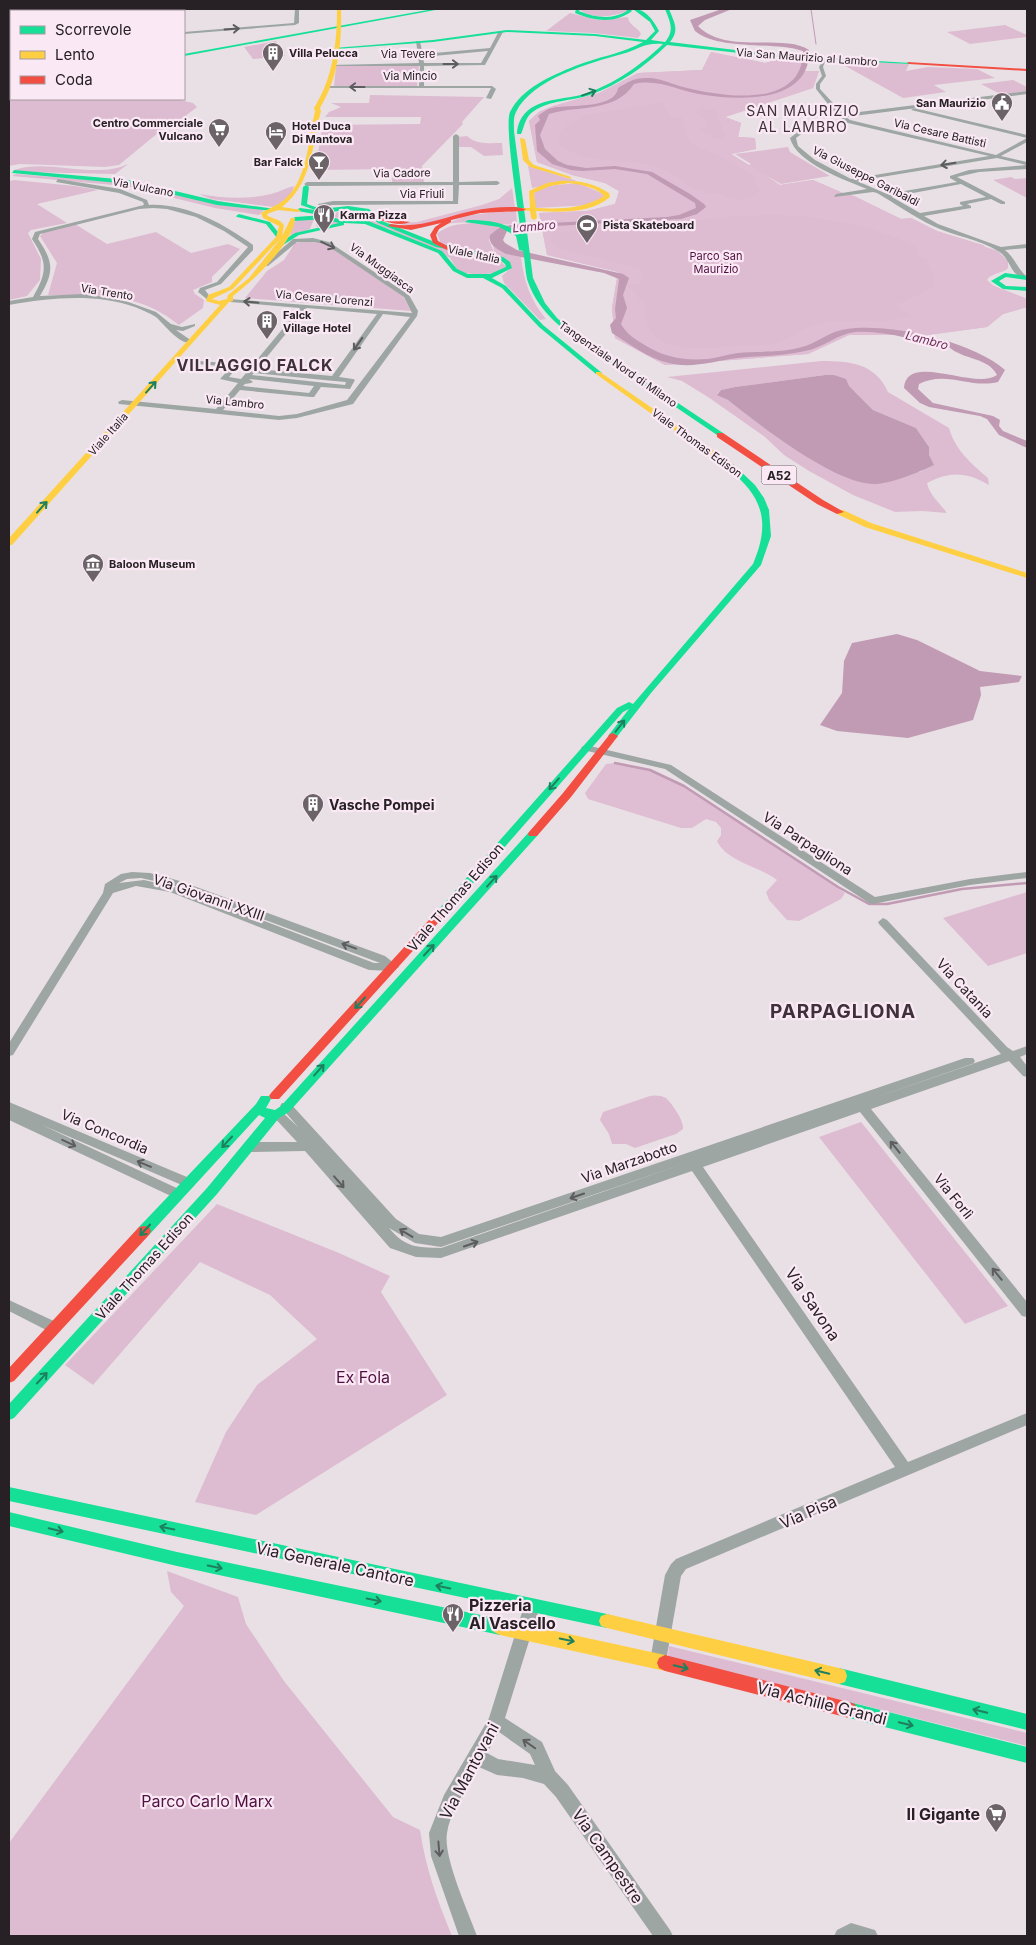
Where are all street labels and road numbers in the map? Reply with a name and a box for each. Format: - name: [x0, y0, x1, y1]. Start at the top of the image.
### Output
- street label: Via San Maurizio al Lambro: [736, 45, 879, 69]
- street label: Via Tevere: [381, 47, 435, 61]
- street label: Via Mincio: [383, 69, 437, 83]
- street label: Via Cesare Battisti: [892, 116, 988, 150]
- street label: Via Giuseppe Garibaldi: [810, 143, 922, 209]
- street label: Via Cadore: [373, 165, 431, 181]
- street label: Via Vulcano: [111, 174, 175, 200]
- street label: Via Friuli: [400, 187, 444, 201]
- street label: Via Muggiasca: [347, 240, 417, 296]
- street label: Viale Italia: [447, 242, 501, 266]
- street label: Via Trento: [80, 281, 135, 303]
- street label: Via Cesare Lorenzi: [275, 287, 373, 309]
- street label: Tangenziale Nord di Milano: [556, 318, 680, 411]
- street label: Via Lambro: [205, 392, 265, 412]
- street label: Viale Thomas Edison: [649, 405, 745, 481]
- street label: Viale Italia: [85, 410, 131, 458]
- road number: A52: [762, 466, 796, 484]
- street label: Via Parpagliona: [760, 808, 856, 878]
- street label: Viale Thomas Edison: [403, 839, 507, 955]
- street label: Via Giovanni XXIII: [151, 870, 267, 924]
- street label: Via Catania: [933, 955, 997, 1021]
- street label: Via Concordia: [59, 1105, 151, 1157]
- street label: Via Marzabotto: [579, 1138, 679, 1186]
- street label: Via Forlì: [931, 1170, 977, 1222]
- street label: Viale Thomas Edison: [92, 1209, 196, 1323]
- street label: Via Savona: [781, 1264, 845, 1344]
- street label: Via Pisa: [777, 1491, 839, 1533]
- street label: Via Generale Cantore: [254, 1537, 416, 1591]
- street label: Via Achille Grandi: [755, 1677, 889, 1729]
- street label: Via Mantovani: [435, 1719, 503, 1823]
- street label: Via Campestre: [568, 1805, 648, 1907]

